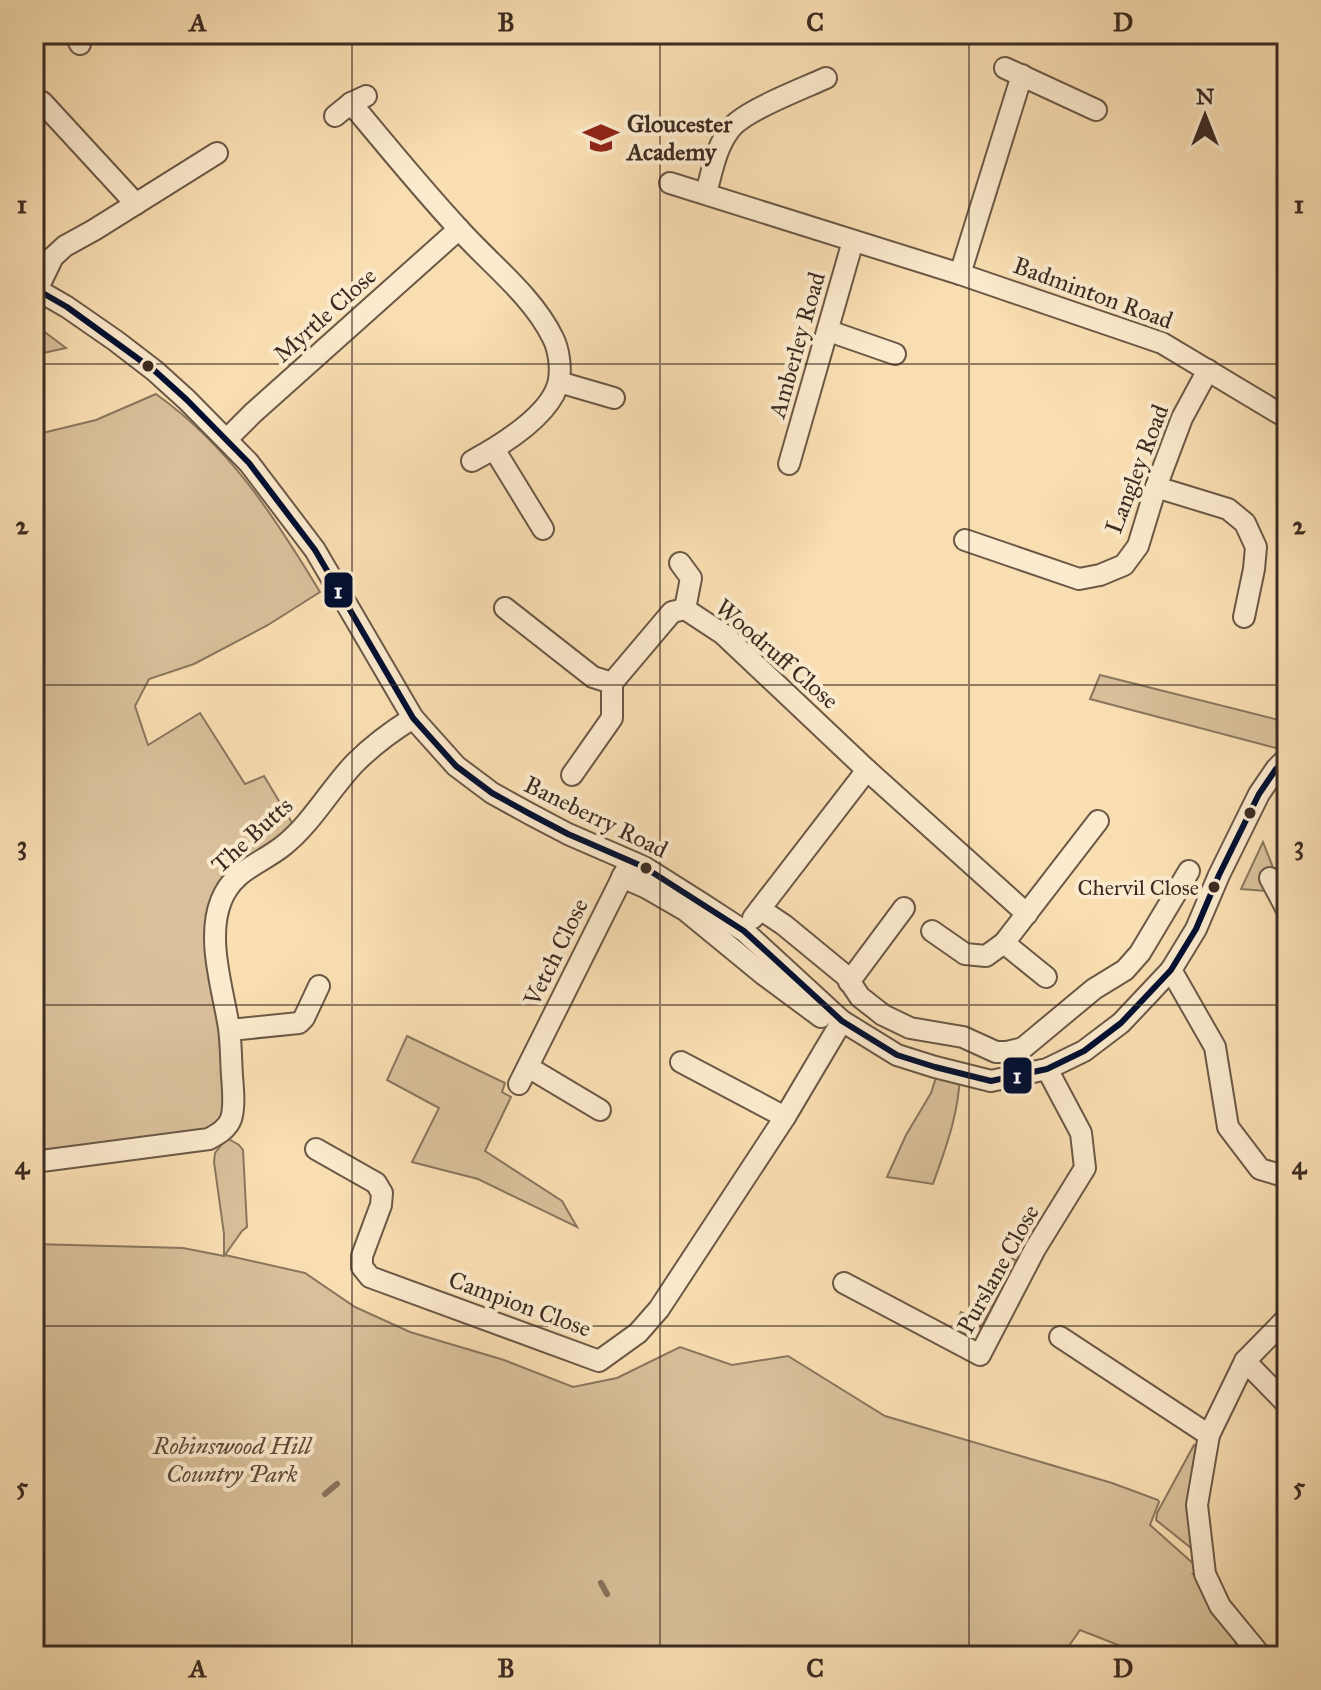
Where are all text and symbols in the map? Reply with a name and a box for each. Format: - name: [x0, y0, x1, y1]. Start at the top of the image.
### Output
- text: A: [187, 6, 207, 38]
- text: B: [497, 6, 515, 38]
- text: C: [806, 6, 824, 38]
- text: D: [1113, 6, 1133, 38]
- north arrow: [1165, 76, 1245, 156]
- text: N: [1196, 83, 1215, 110]
- place label: Gloucester Academy: [625, 109, 733, 167]
- school or university icon: Gloucester Academy: [582, 119, 620, 157]
- text: 1: [17, 188, 27, 220]
- text: 1: [1294, 188, 1304, 220]
- street label: Badminton Road: [1009, 250, 1177, 336]
- street label: Myrtle Close: [267, 261, 383, 369]
- street label: Amberley Road: [762, 269, 832, 422]
- unlabelled marker: [140, 358, 156, 374]
- street label: Langley Road: [1099, 400, 1175, 538]
- text: 2: [16, 509, 30, 541]
- text: 2: [1293, 509, 1307, 541]
- line badge: 1: [323, 571, 354, 609]
- text: 1: [334, 577, 343, 604]
- street label: Woodruff Close: [709, 592, 845, 716]
- street label: Baneberry Road: [519, 769, 673, 865]
- street label: The Butts: [205, 791, 299, 879]
- unlabelled marker: [1242, 805, 1258, 821]
- text: 3: [17, 829, 27, 861]
- text: 3: [1294, 829, 1304, 861]
- unlabelled marker: [638, 860, 654, 876]
- place label: Chervil Close: [1077, 874, 1199, 901]
- marker: Chervil Close: [1206, 879, 1222, 895]
- street label: Vetch Close: [517, 893, 595, 1012]
- line badge: 1: [1002, 1056, 1033, 1095]
- text: 1: [1013, 1062, 1022, 1089]
- text: 4: [15, 1149, 31, 1181]
- text: 4: [1292, 1149, 1308, 1181]
- street label: Purslane Close: [950, 1199, 1046, 1339]
- street label: Campion Close: [445, 1264, 595, 1344]
- park label: Robinswood Hill Country Park: [152, 1431, 313, 1489]
- text: 5: [16, 1470, 29, 1502]
- text: 5: [1293, 1470, 1306, 1502]
- text: A: [187, 1652, 207, 1684]
- text: B: [497, 1652, 515, 1684]
- text: C: [806, 1652, 824, 1684]
- text: D: [1113, 1652, 1133, 1684]

